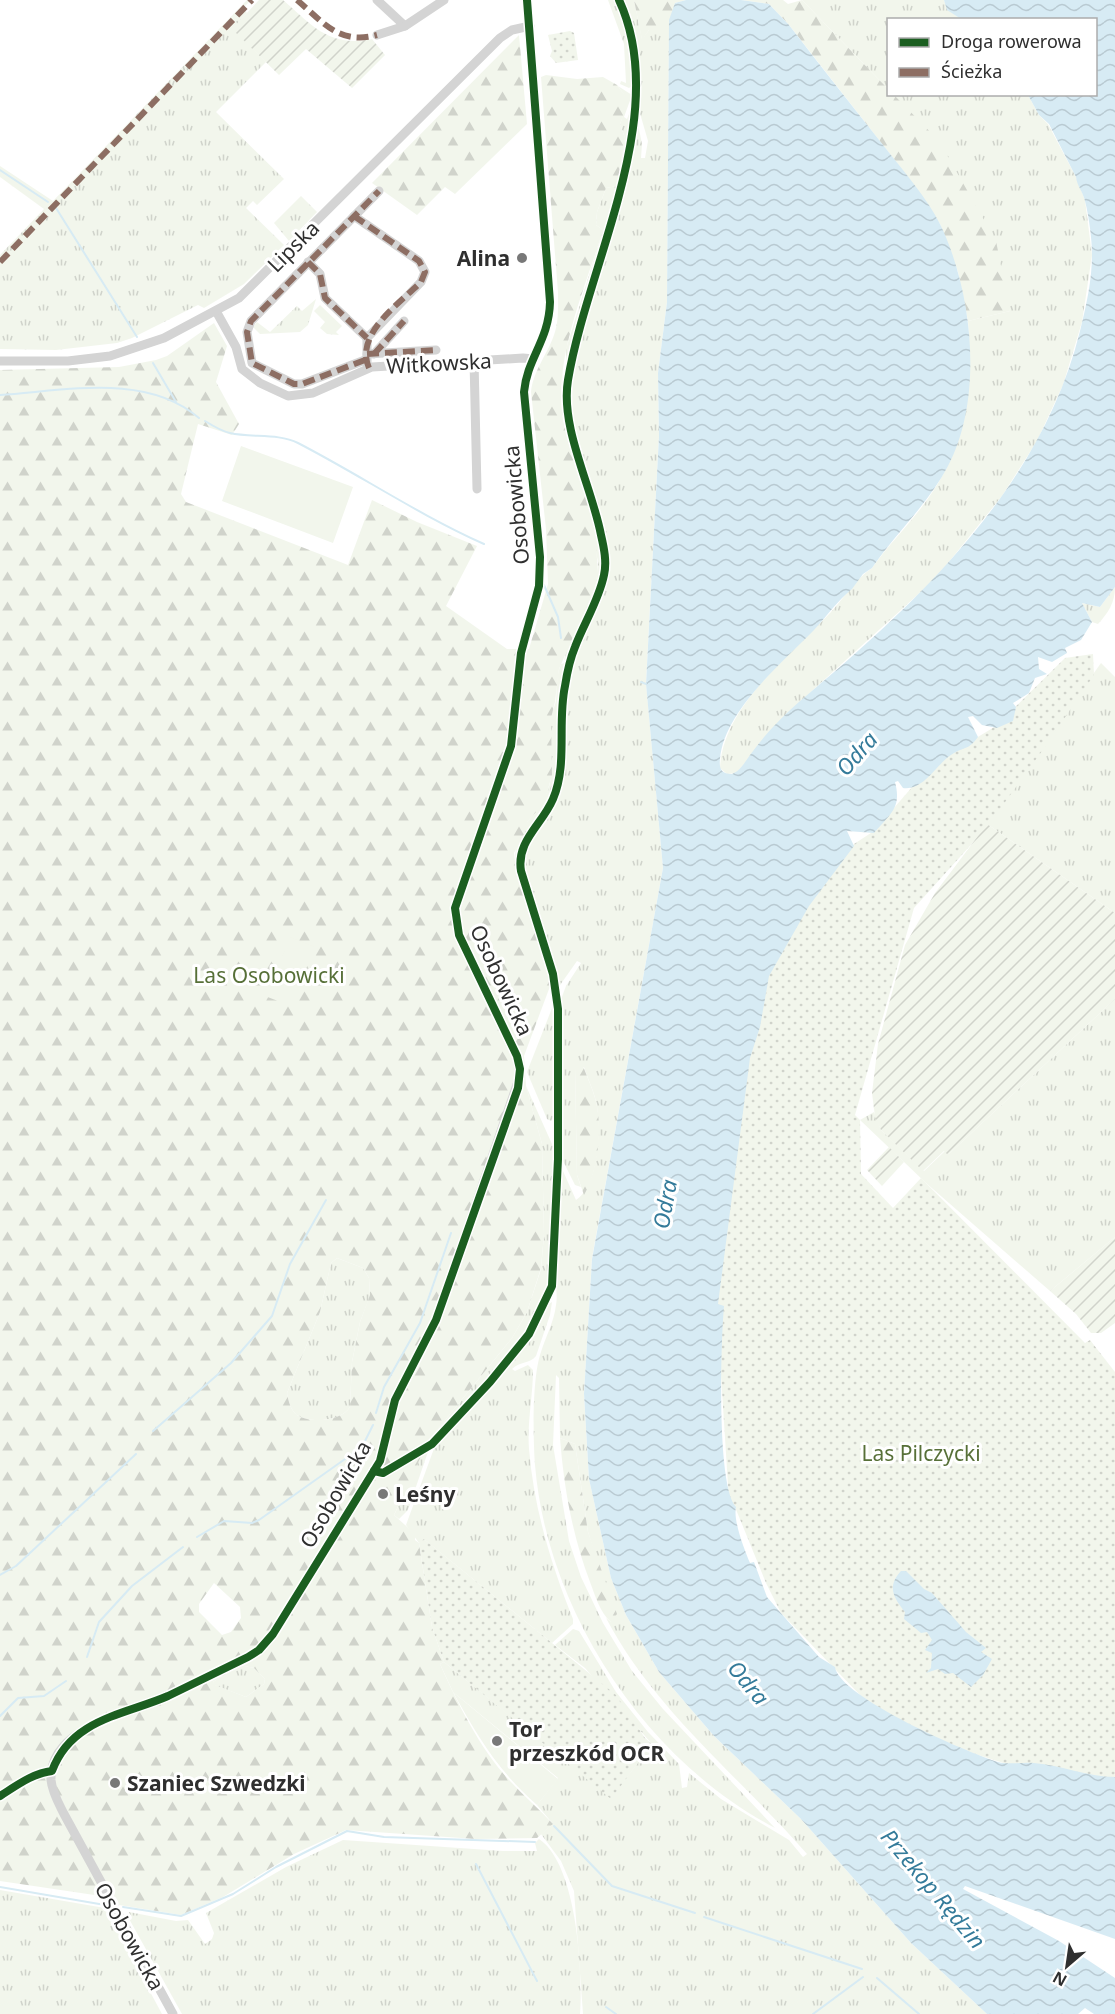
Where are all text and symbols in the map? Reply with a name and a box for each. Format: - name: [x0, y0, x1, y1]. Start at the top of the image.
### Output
- legend: [887, 18, 1097, 96]
- text: Droga rowerowa: [941, 29, 1082, 53]
- text: Ścieżka: [941, 59, 1002, 83]
- street label: Lipska: [261, 214, 325, 278]
- place label: Alina: [457, 244, 510, 272]
- marker: Alina: [515, 251, 529, 265]
- street label: Witkowska: [386, 346, 492, 380]
- street label: Osobowicka: [497, 444, 535, 566]
- water label: Odra: [828, 724, 884, 781]
- street label: Osobowicka: [464, 920, 540, 1040]
- park label: Las Osobowicki: [193, 961, 345, 989]
- water label: Odra: [645, 1177, 683, 1231]
- street label: Osobowicka: [293, 1435, 377, 1553]
- park label: Las Pilczycki: [861, 1439, 981, 1467]
- place label: Leśny: [395, 1480, 455, 1508]
- marker: Leśny: [376, 1487, 390, 1501]
- water label: Odra: [722, 1653, 777, 1711]
- place label: Tor przeszkód OCR: [509, 1715, 664, 1767]
- marker: Tor przeszkód OCR: [490, 1734, 504, 1748]
- place label: Szaniec Szwedzki: [127, 1769, 306, 1797]
- marker: Szaniec Szwedzki: [108, 1776, 122, 1790]
- water label: Przekop Rędzin: [875, 1822, 993, 1954]
- street label: Osobowicka: [89, 1877, 171, 1995]
- north arrow: [1037, 1936, 1097, 1996]
- text: N: [1049, 1966, 1071, 1992]

